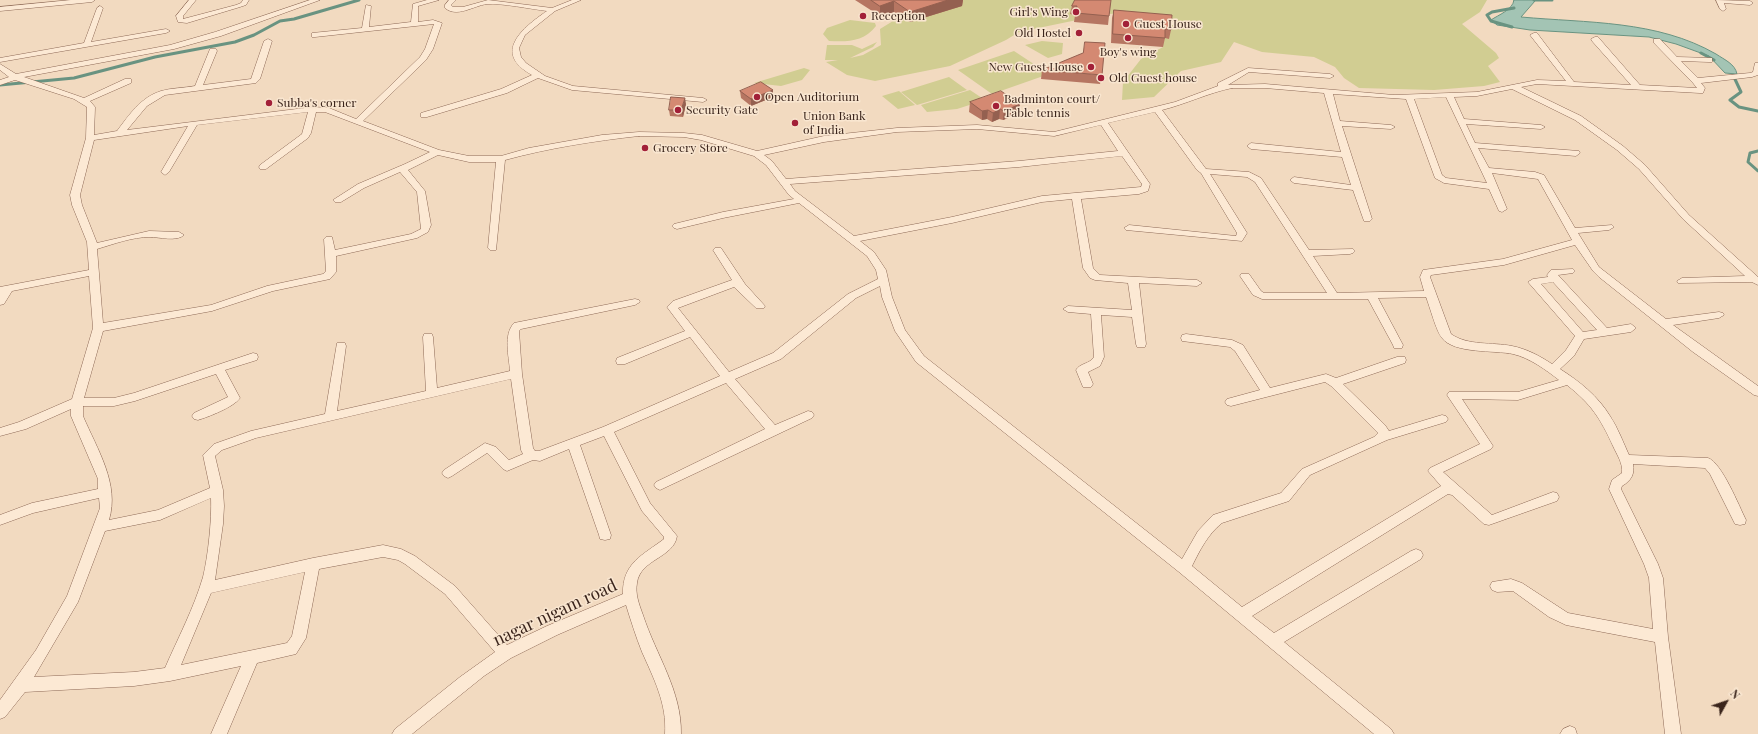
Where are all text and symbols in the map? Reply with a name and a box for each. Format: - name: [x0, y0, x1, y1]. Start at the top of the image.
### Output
- place label: Girl's Wing: [1009, 5, 1068, 19]
- marker: Girl's Wing: [1071, 7, 1081, 17]
- place label: Reception: [871, 9, 925, 23]
- marker: Reception: [858, 11, 868, 21]
- place label: Guest House: [1134, 17, 1202, 31]
- marker: Guest House: [1121, 19, 1131, 29]
- place label: Old Hostel: [1014, 26, 1071, 40]
- marker: Old Hostel: [1074, 28, 1084, 38]
- marker: Boy's wing: [1123, 33, 1133, 43]
- place label: Boy's wing: [1100, 45, 1156, 59]
- place label: New Guest House: [989, 60, 1083, 74]
- marker: New Guest House: [1086, 62, 1096, 72]
- place label: Old Guest house: [1109, 71, 1197, 85]
- marker: Old Guest house: [1096, 73, 1106, 83]
- place label: Open Auditorium: [765, 90, 859, 104]
- marker: Open Auditorium: [752, 92, 762, 102]
- place label: Badminton court/ Table tennis: [1004, 92, 1100, 120]
- place label: Subba's corner: [277, 96, 357, 110]
- marker: Subba's corner: [264, 98, 274, 108]
- marker: Badminton court/ Table tennis: [991, 101, 1001, 111]
- place label: Security Gate: [686, 103, 758, 117]
- marker: Security Gate: [673, 105, 683, 115]
- place label: Union Bank of India: [803, 109, 866, 137]
- marker: Union Bank of India: [790, 118, 800, 128]
- place label: Grocery Store: [653, 141, 728, 155]
- marker: Grocery Store: [640, 143, 650, 153]
- street label: nagar nigam road: [490, 575, 620, 651]
- north arrow: [1706, 682, 1746, 722]
- text: N: [1727, 686, 1744, 702]

